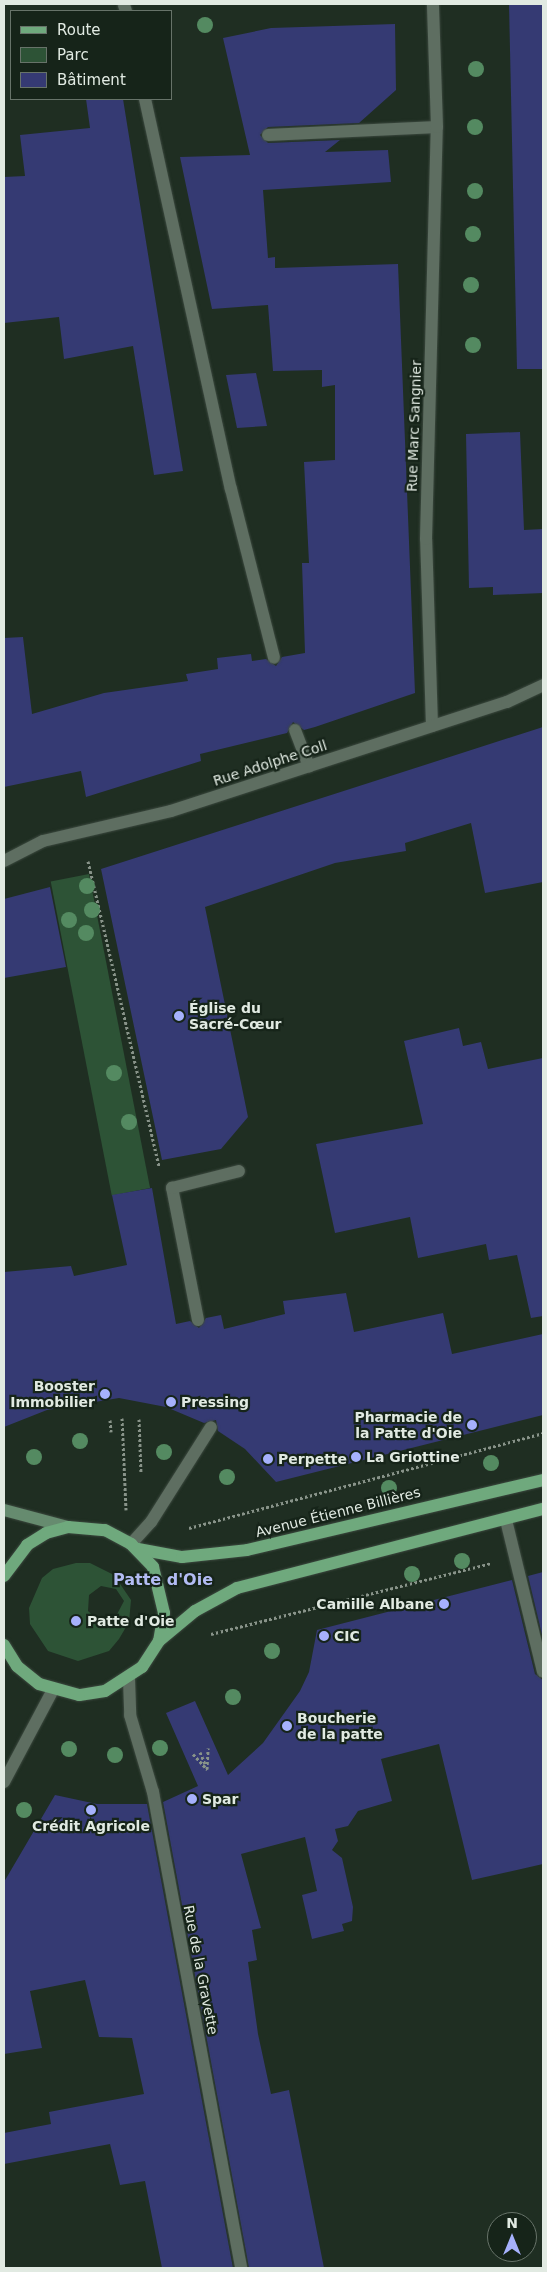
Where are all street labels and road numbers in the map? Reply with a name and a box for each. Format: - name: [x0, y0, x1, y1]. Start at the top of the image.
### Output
- street label: Rue Marc Sangnier: [403, 360, 425, 492]
- street label: Rue Adolphe Coll: [211, 737, 329, 789]
- street label: Avenue Étienne Billières: [254, 1483, 422, 1541]
- street label: Rue de la Gravette: [180, 1904, 222, 2036]

